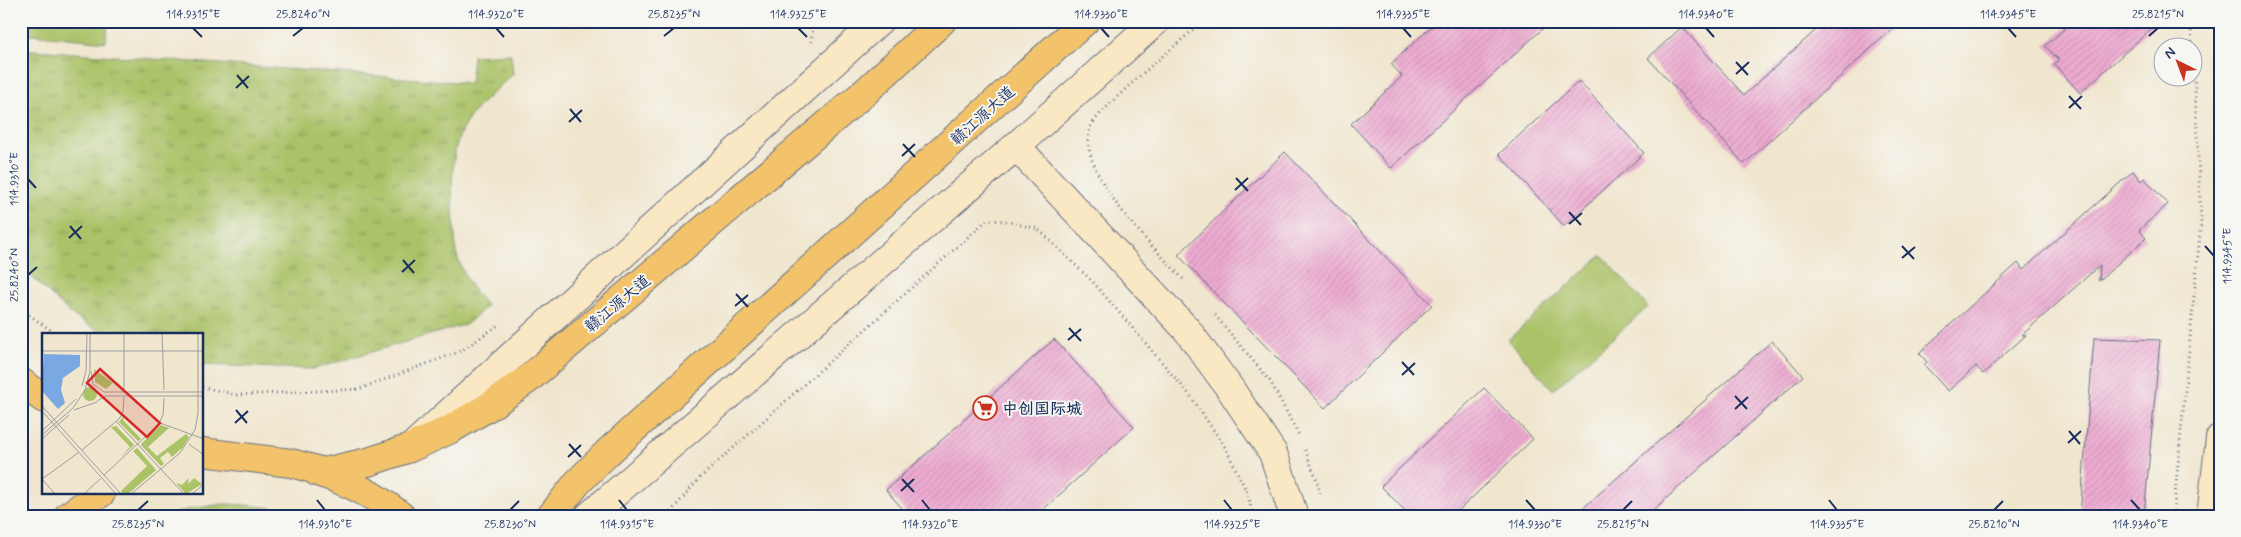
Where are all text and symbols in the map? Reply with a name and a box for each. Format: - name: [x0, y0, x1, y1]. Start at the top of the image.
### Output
- text: 114.9315°E: [166, 7, 220, 23]
- text: 25.8240°N: [276, 7, 330, 23]
- text: 114.9320°E: [468, 7, 524, 23]
- text: 25.8235°N: [648, 7, 700, 23]
- text: 114.9325°E: [770, 7, 826, 23]
- text: 114.9330°E: [1074, 7, 1128, 23]
- text: 114.9335°E: [1376, 7, 1430, 23]
- text: 114.9340°E: [1678, 7, 1734, 23]
- text: 114.9345°E: [1980, 7, 2036, 23]
- text: 25.8215°N: [2132, 7, 2184, 23]
- north arrow: [2154, 38, 2204, 88]
- text: N: [2160, 43, 2179, 63]
- street label: 赣江源大道: [946, 82, 1020, 151]
- text: 114.9310°E: [7, 152, 23, 206]
- text: 114.9345°E: [2220, 228, 2236, 284]
- text: 25.8240°N: [7, 248, 23, 302]
- street label: 赣江源大道: [581, 270, 655, 338]
- inset map: [42, 333, 204, 494]
- supermarket icon: 中创国际城: [972, 395, 998, 421]
- place label: 中创国际城: [1002, 399, 1082, 420]
- text: 25.8235°N: [112, 517, 164, 533]
- text: 114.9310°E: [298, 517, 352, 533]
- text: 25.8230°N: [484, 517, 536, 533]
- text: 114.9315°E: [600, 517, 654, 533]
- text: 114.9320°E: [902, 517, 958, 533]
- text: 114.9325°E: [1204, 517, 1260, 533]
- text: 114.9330°E: [1508, 517, 1562, 533]
- text: 25.8215°N: [1597, 517, 1649, 533]
- text: 114.9335°E: [1810, 517, 1864, 533]
- text: 25.8210°N: [1968, 517, 2020, 533]
- text: 114.9340°E: [2112, 517, 2168, 533]

